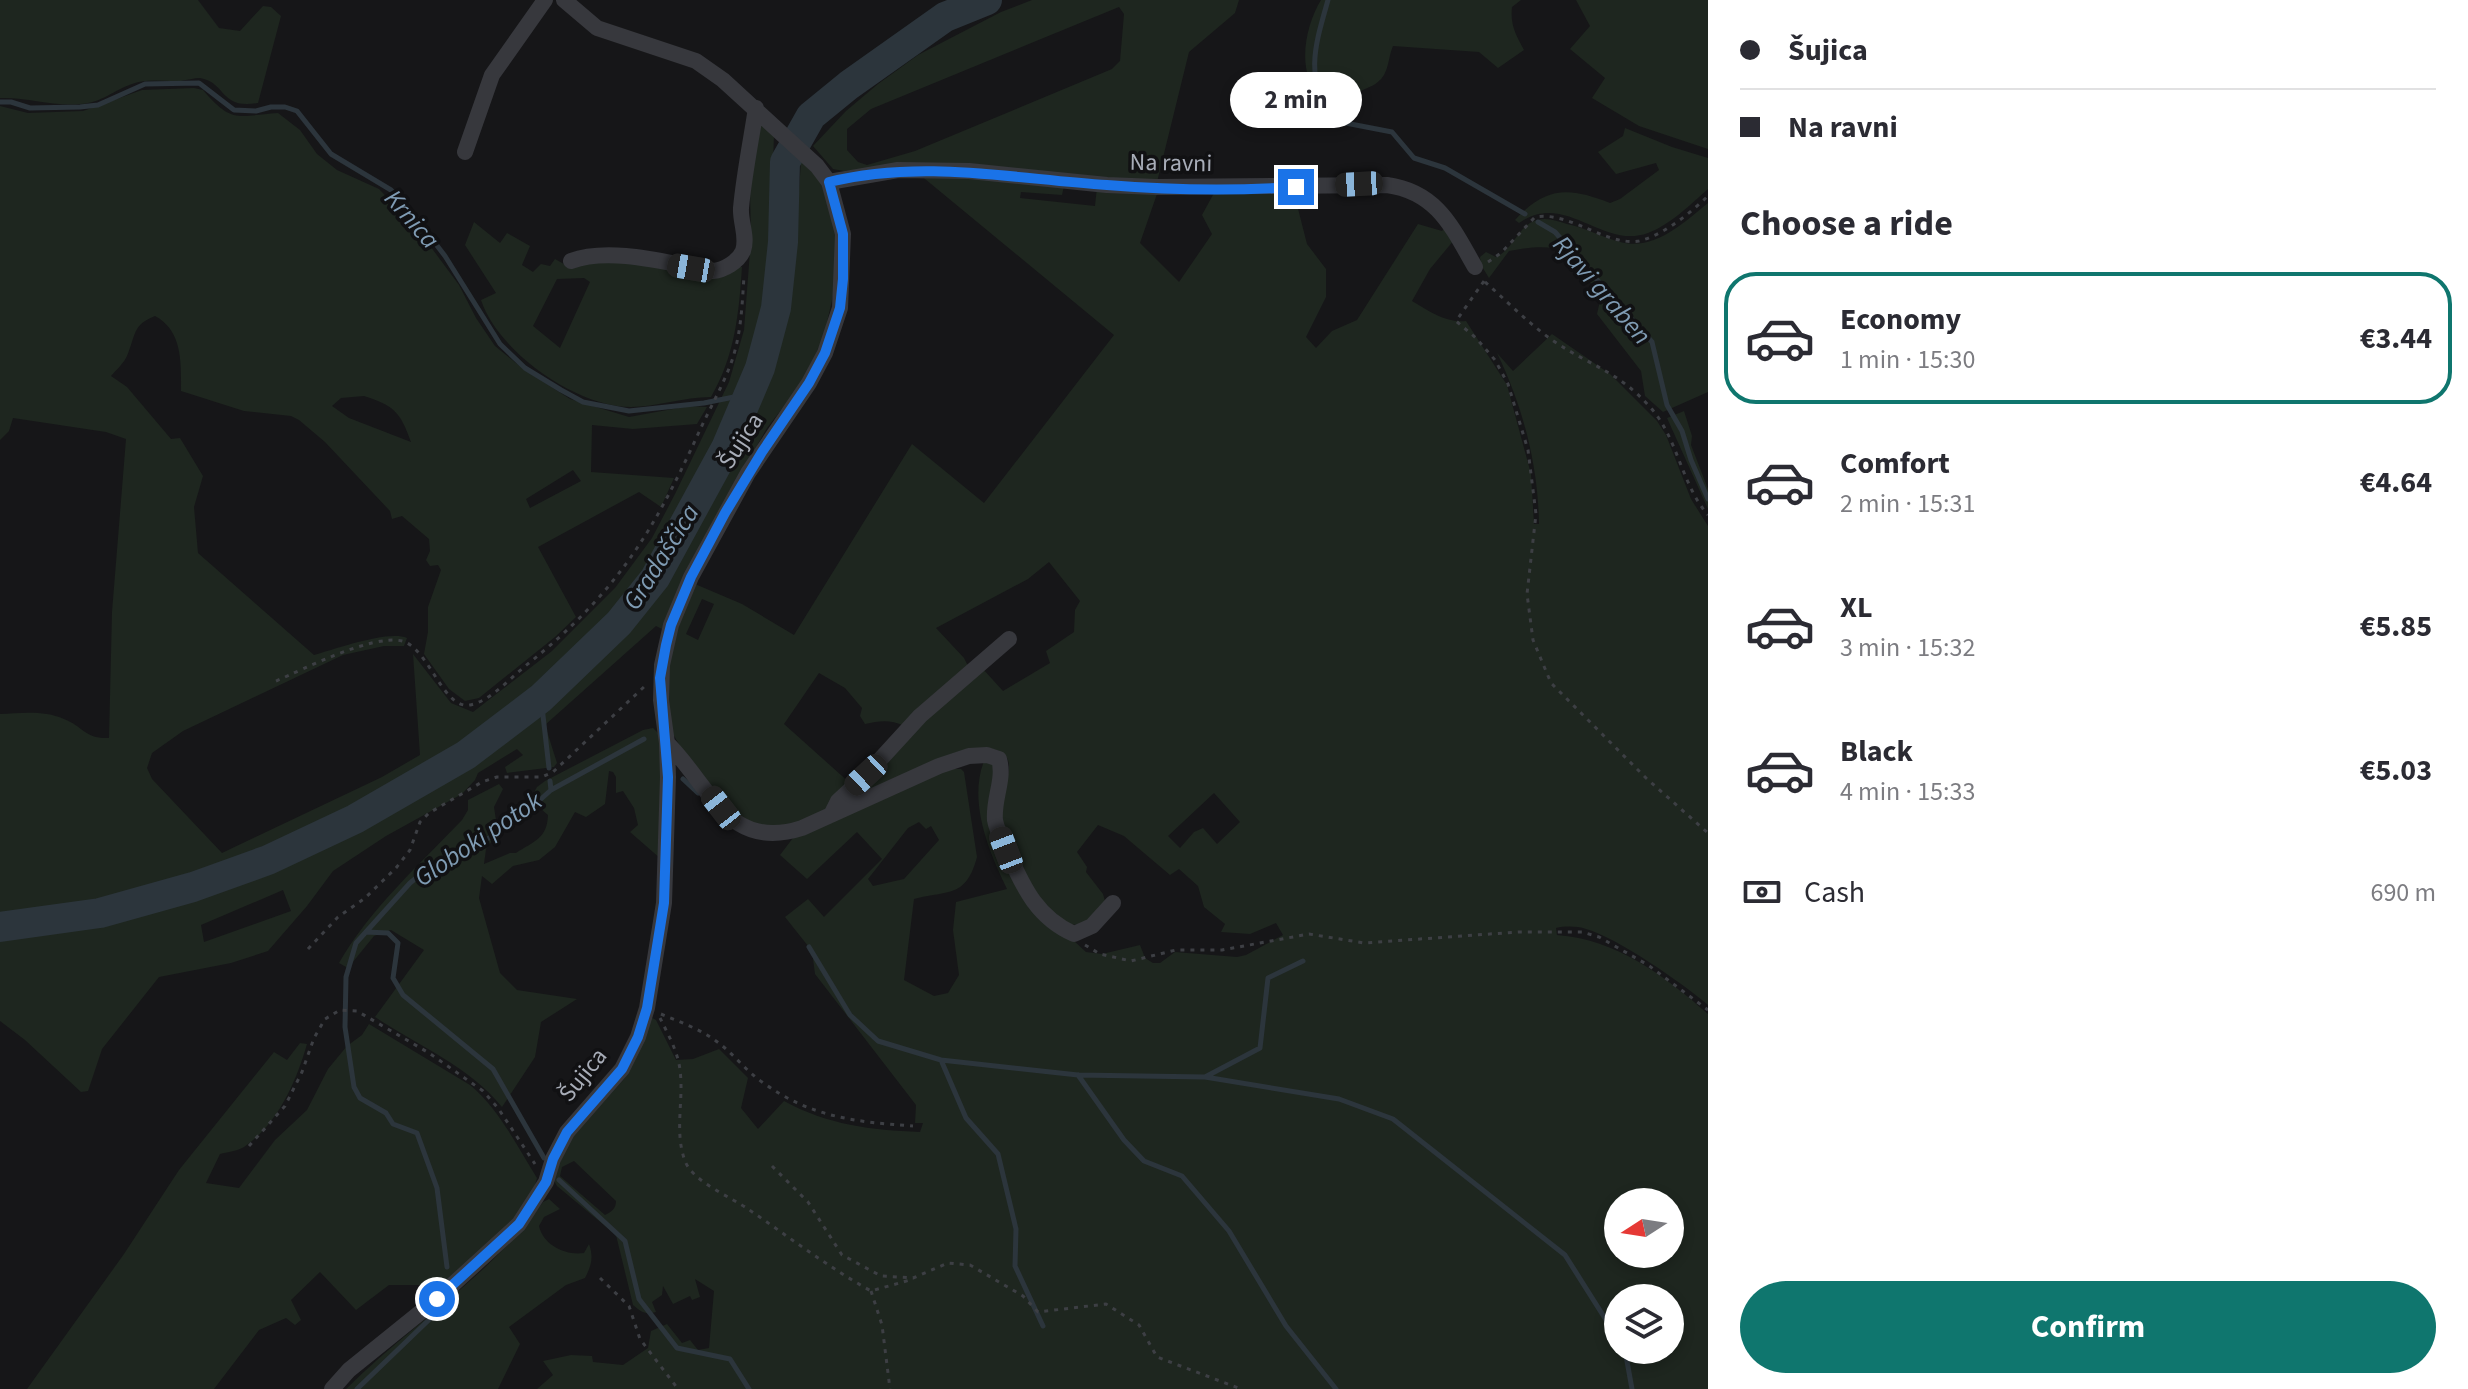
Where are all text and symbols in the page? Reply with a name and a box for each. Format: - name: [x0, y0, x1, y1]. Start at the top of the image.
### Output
- text: Šujica: [1788, 29, 1868, 72]
- callout: 2 min: [1230, 71, 1362, 127]
- text: 2 min: [1264, 81, 1328, 118]
- text: Na ravni: [1788, 106, 1898, 149]
- street label: Na ravni: [1129, 145, 1213, 181]
- route end: [1278, 169, 1314, 205]
- car: [1334, 171, 1384, 197]
- water label: Krnica: [376, 181, 448, 257]
- text: Choose a ride: [1740, 198, 1953, 249]
- water label: Rjavi graben: [1544, 227, 1660, 353]
- car: [665, 252, 717, 284]
- text: Economy: [1840, 298, 1961, 341]
- icon: car: [1744, 302, 1816, 374]
- text: €3.44: [2360, 317, 2432, 360]
- text: 1 min · 15:30: [1840, 341, 1975, 378]
- street label: Šujica: [710, 406, 772, 476]
- text: Comfort: [1840, 442, 1950, 485]
- icon: car: [1744, 446, 1816, 518]
- text: €4.64: [2360, 461, 2432, 504]
- text: 2 min · 15:31: [1840, 485, 1975, 522]
- water label: Gradaščica: [614, 497, 708, 617]
- text: XL: [1840, 586, 1873, 629]
- icon: car: [1744, 590, 1816, 662]
- text: €5.85: [2360, 605, 2432, 648]
- text: 3 min · 15:32: [1840, 629, 1975, 666]
- text: Black: [1840, 730, 1913, 773]
- icon: car: [1744, 734, 1816, 806]
- text: €5.03: [2360, 749, 2432, 792]
- car: [840, 750, 892, 800]
- text: 4 min · 15:33: [1840, 773, 1975, 810]
- water label: Globoki potok: [407, 782, 550, 896]
- car: [697, 782, 745, 834]
- car: [986, 823, 1026, 877]
- icon: cash: [1740, 870, 1784, 914]
- text: Cash: [1804, 871, 1865, 914]
- text: 690 m: [2370, 874, 2436, 911]
- street label: Šujica: [550, 1040, 616, 1110]
- north arrow: [1604, 1188, 1684, 1268]
- map controls: [1604, 1188, 1684, 1364]
- route start: [419, 1281, 455, 1317]
- button: Confirm: [1740, 1281, 2436, 1373]
- button: layers: [1604, 1284, 1684, 1364]

